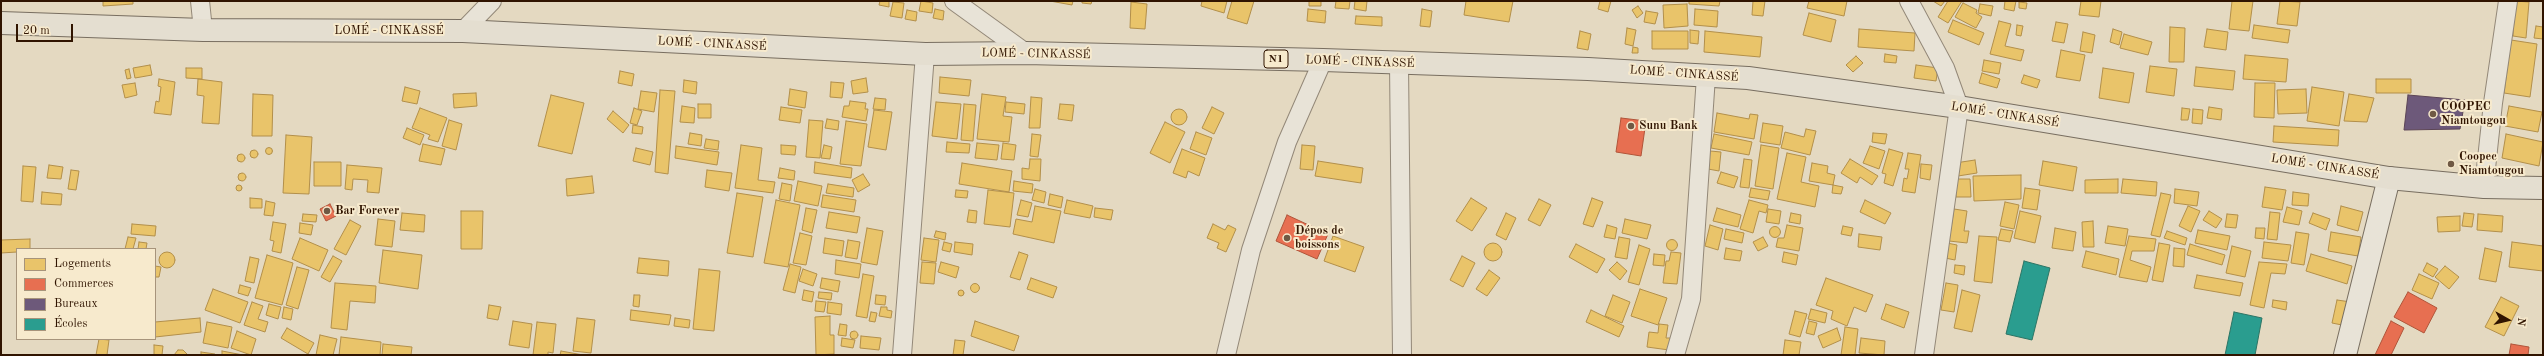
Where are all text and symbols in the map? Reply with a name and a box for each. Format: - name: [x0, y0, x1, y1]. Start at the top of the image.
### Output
- scale bar: [18, 16, 75, 42]
- street label: LOMÉ - CINKASSÉ: [334, 24, 444, 38]
- text: 20 m: [23, 25, 50, 37]
- street label: LOMÉ - CINKASSÉ: [657, 34, 767, 54]
- street label: LOMÉ - CINKASSÉ: [981, 46, 1091, 62]
- road number: N1: [1264, 50, 1288, 68]
- street label: LOMÉ - CINKASSÉ: [1305, 53, 1415, 71]
- street label: LOMÉ - CINKASSÉ: [1629, 63, 1739, 85]
- street label: LOMÉ - CINKASSÉ: [1950, 99, 2060, 131]
- place label: COOPEC Niamtougou: [2441, 100, 2506, 128]
- marker: COOPEC Niamtougou: [2428, 109, 2438, 119]
- place label: Sunu Bank: [1639, 119, 1698, 133]
- marker: Sunu Bank: [1626, 121, 1636, 131]
- place label: Coopec Niamtougou: [2459, 150, 2524, 178]
- street label: LOMÉ - CINKASSÉ: [2270, 151, 2380, 183]
- marker: Coopec Niamtougou: [2446, 159, 2456, 169]
- place label: Bar Forever: [335, 204, 399, 218]
- marker: Bar Forever: [322, 206, 332, 216]
- place label: Dépos de boissons: [1295, 224, 1343, 252]
- marker: Dépos de boissons: [1282, 233, 1292, 243]
- legend: [16, 248, 156, 340]
- text: Logements: [54, 258, 111, 270]
- text: Commerces: [54, 278, 113, 290]
- text: Bureaux: [54, 298, 98, 310]
- north arrow: [2488, 300, 2528, 340]
- text: N: [2514, 317, 2526, 327]
- text: Écoles: [54, 318, 87, 330]

